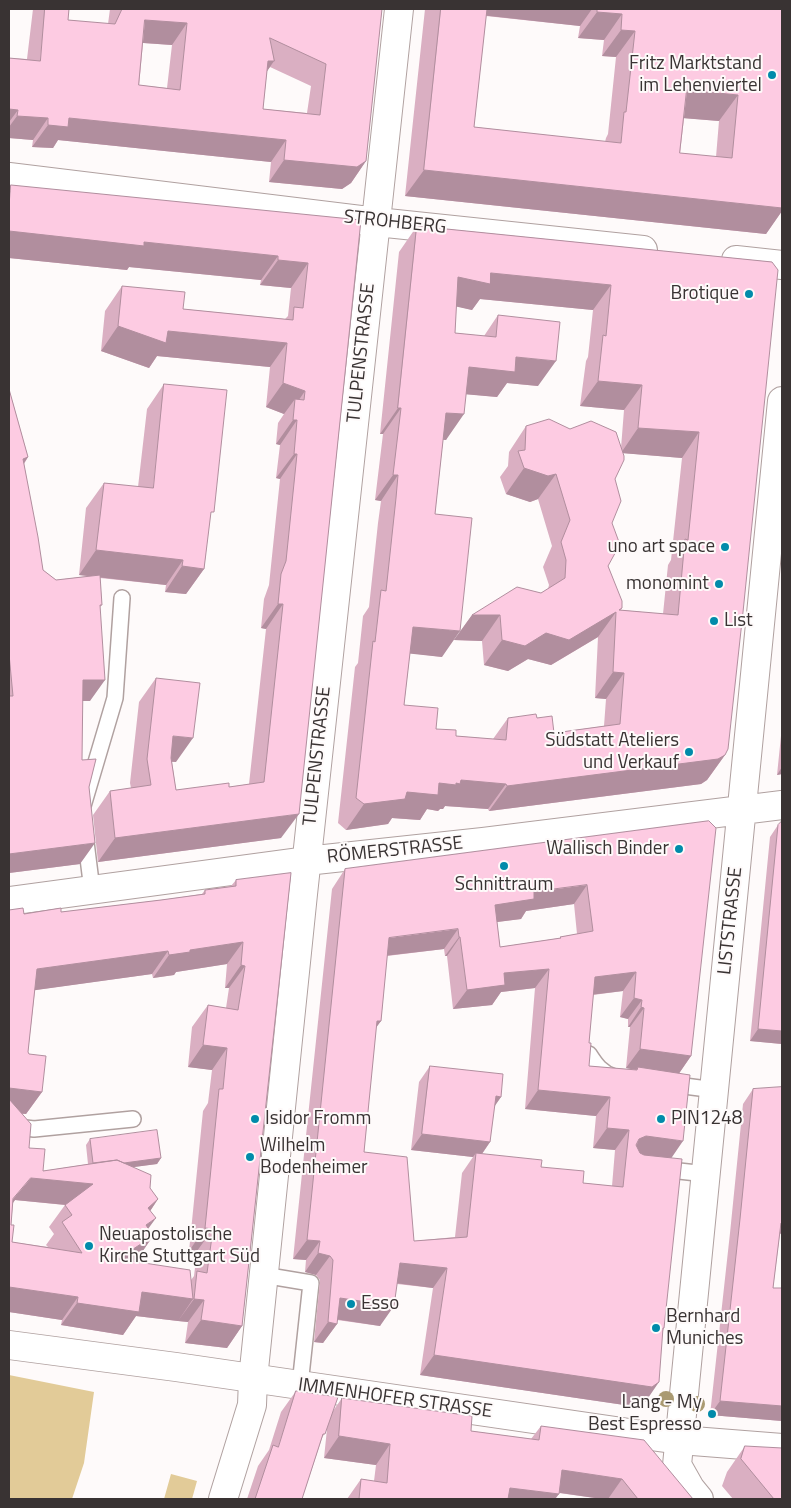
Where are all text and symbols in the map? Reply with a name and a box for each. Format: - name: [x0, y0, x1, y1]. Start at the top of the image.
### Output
- place label: Fritz Marktstand im Lehenviertel: [629, 53, 762, 97]
- marker: Fritz Marktstand im Lehenviertel: [766, 69, 778, 81]
- street label: STROHBERG: [343, 206, 447, 240]
- street label: TULPENSTRASSE: [343, 282, 381, 424]
- place label: Brotique: [670, 283, 739, 305]
- marker: Brotique: [743, 288, 755, 300]
- place label: uno art space: [607, 536, 715, 558]
- marker: uno art space: [719, 541, 731, 553]
- place label: monomint: [626, 573, 709, 595]
- marker: monomint: [713, 578, 725, 590]
- place label: List: [724, 610, 753, 632]
- marker: List: [708, 615, 720, 627]
- street label: TULPENSTRASSE: [299, 685, 337, 827]
- place label: Südstatt Ateliers und Verkauf: [545, 730, 679, 774]
- marker: Südstatt Ateliers und Verkauf: [683, 746, 695, 758]
- street label: RÖMERSTRASSE: [326, 833, 464, 869]
- place label: Wallisch Binder: [546, 838, 669, 860]
- marker: Wallisch Binder: [673, 843, 685, 855]
- marker: Schnittraum: [498, 860, 510, 872]
- street label: LISTSTRASSE: [714, 866, 748, 976]
- place label: Schnittraum: [455, 874, 553, 896]
- place label: Isidor Fromm: [265, 1108, 371, 1130]
- place label: PIN1248: [671, 1108, 742, 1130]
- marker: Isidor Fromm: [249, 1113, 261, 1125]
- marker: PIN1248: [655, 1113, 667, 1125]
- place label: Wilhelm Bodenheimer: [260, 1135, 368, 1179]
- marker: Wilhelm Bodenheimer: [244, 1151, 256, 1163]
- place label: Neuapostolische Kirche Stuttgart Süd: [99, 1224, 260, 1268]
- marker: Neuapostolische Kirche Stuttgart Süd: [83, 1240, 95, 1252]
- place label: Esso: [361, 1293, 399, 1315]
- marker: Esso: [345, 1298, 357, 1310]
- place label: Bernhard Muniches: [666, 1306, 743, 1350]
- marker: Bernhard Muniches: [650, 1322, 662, 1334]
- street label: IMMENHOFER STRASSE: [296, 1374, 494, 1424]
- place label: Lang - My Best Espresso: [588, 1392, 702, 1436]
- marker: Lang - My Best Espresso: [706, 1408, 718, 1420]

